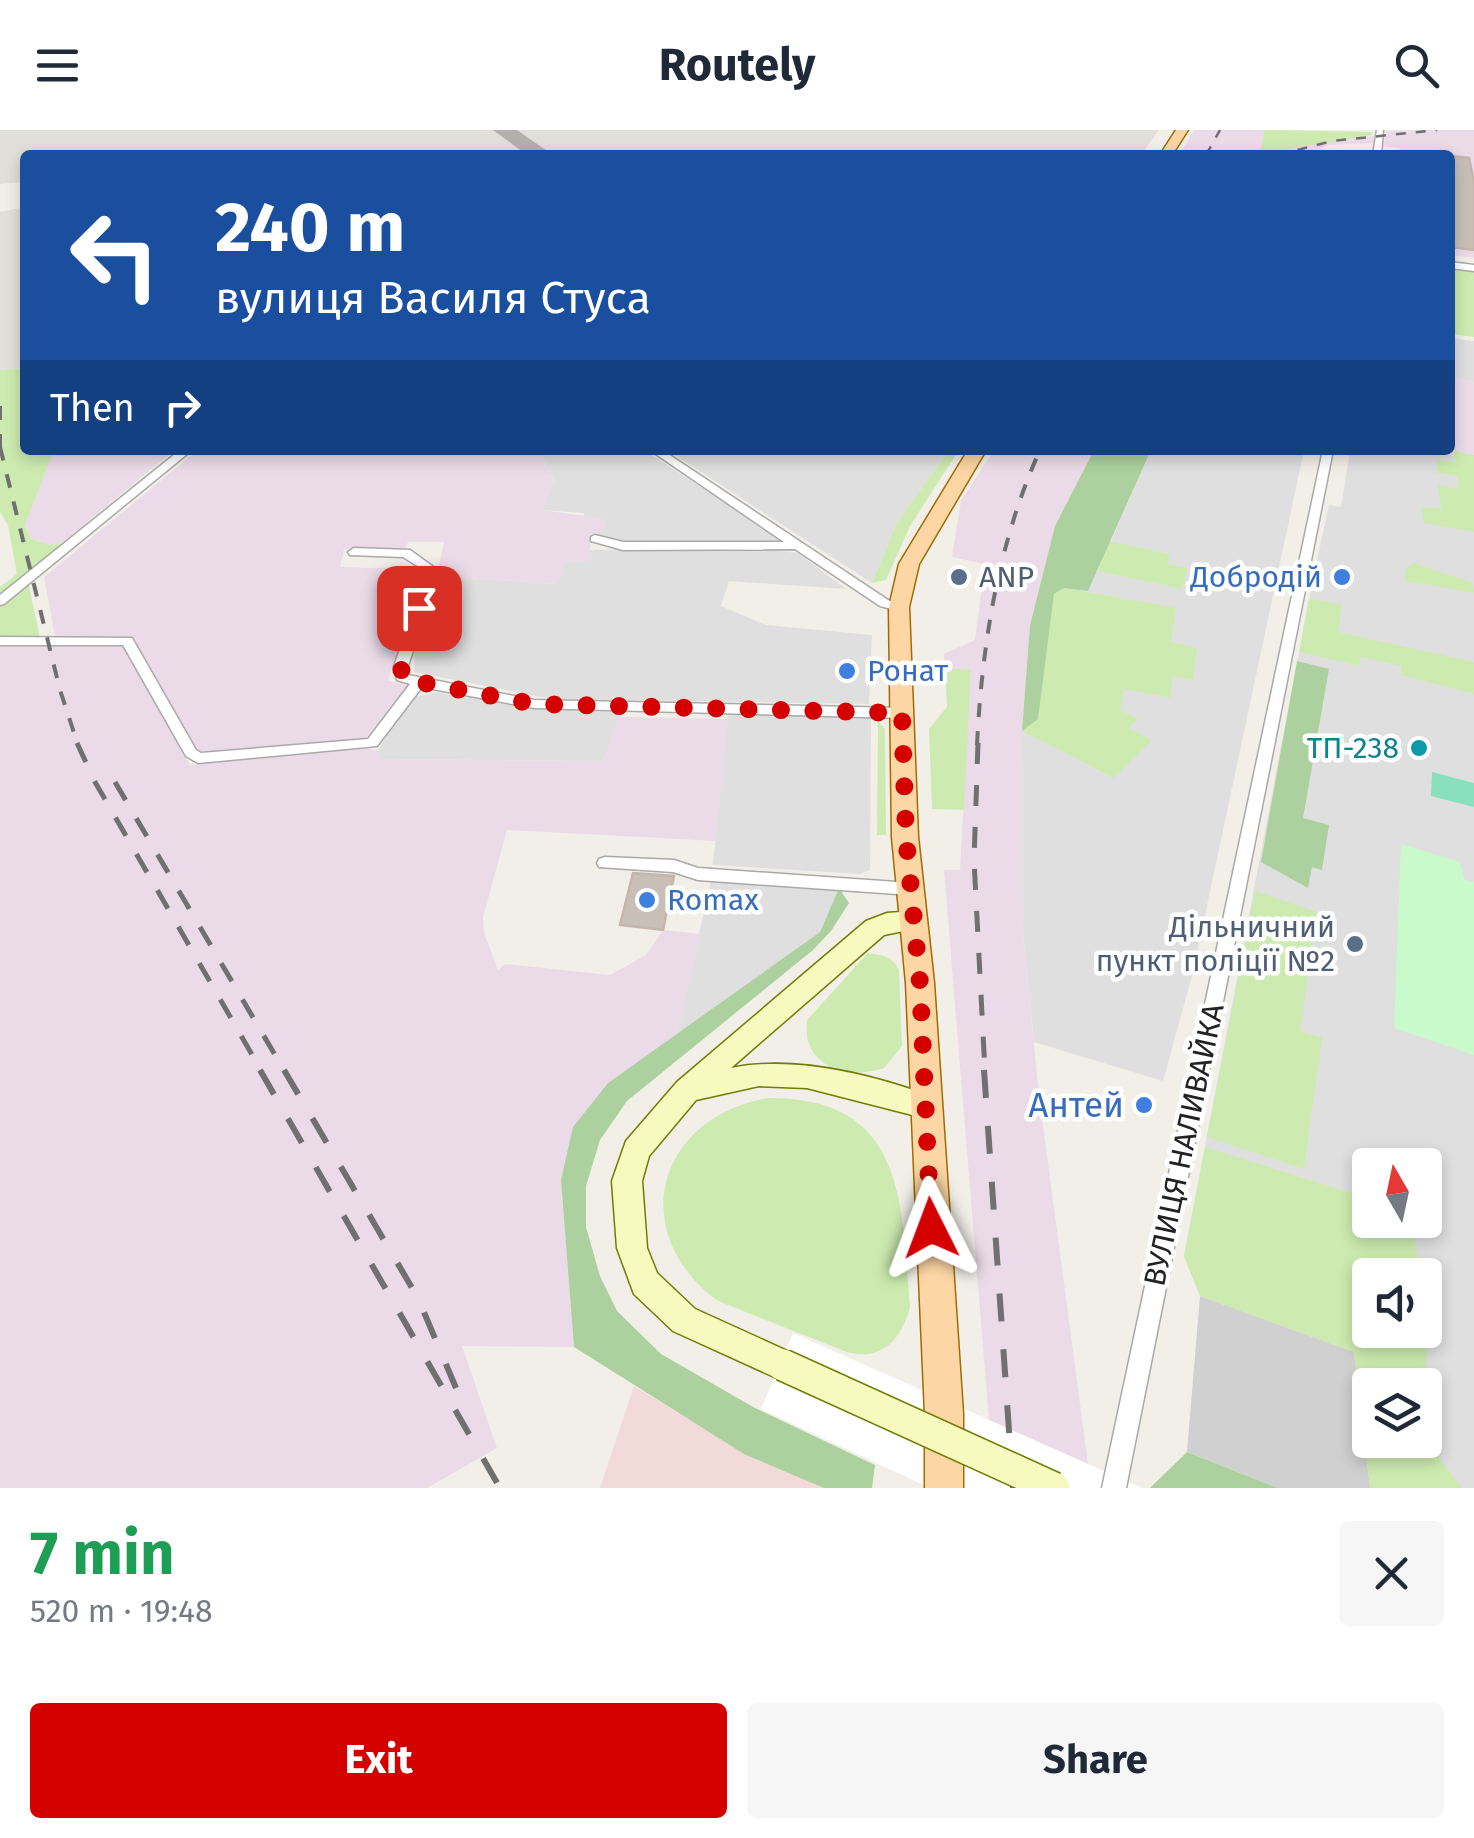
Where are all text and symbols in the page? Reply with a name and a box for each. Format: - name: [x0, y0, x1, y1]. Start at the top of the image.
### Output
- icon: menu: [30, 38, 85, 93]
- text: Routely: [659, 38, 815, 92]
- icon: search: [1389, 38, 1444, 93]
- text: 240 m: [215, 186, 405, 270]
- icon: left: [50, 190, 180, 320]
- text: вулиця Василя Стуса: [215, 271, 651, 325]
- icon: right: [155, 380, 210, 435]
- text: Then: [50, 385, 135, 431]
- place label: ANP: [979, 559, 1034, 595]
- place label: Добродій: [1190, 559, 1322, 595]
- pin: [377, 566, 462, 651]
- marker: ANP: [948, 566, 970, 588]
- marker: Добродій: [1331, 566, 1353, 588]
- icon: arrive: [392, 581, 447, 636]
- place label: Ронат: [867, 653, 949, 689]
- marker: Ронат: [836, 660, 858, 682]
- place label: ТП-238: [1307, 730, 1399, 766]
- marker: ТП-238: [1408, 737, 1430, 759]
- place label: Romax: [667, 882, 759, 918]
- marker: Romax: [636, 889, 658, 911]
- place label: Дільничний пункт поліції №2: [1096, 909, 1335, 979]
- marker: Дільничний пункт поліції №2: [1344, 933, 1366, 955]
- street label: ВУЛИЦЯ НАЛИВАЙКА: [1136, 1000, 1232, 1290]
- place label: Антей: [1028, 1084, 1124, 1126]
- marker: Антей: [1133, 1094, 1155, 1116]
- north arrow: [1352, 1148, 1442, 1238]
- map controls: [1352, 1148, 1442, 1458]
- position arrow: [879, 1176, 983, 1280]
- button: sound: [1352, 1258, 1442, 1348]
- button: layers: [1352, 1368, 1442, 1458]
- text: 7 min: [30, 1518, 175, 1590]
- button: close: [1339, 1521, 1444, 1626]
- text: 520 m · 19:48: [30, 1592, 213, 1630]
- button: Exit: [30, 1703, 727, 1818]
- button: Share: [747, 1703, 1444, 1818]

